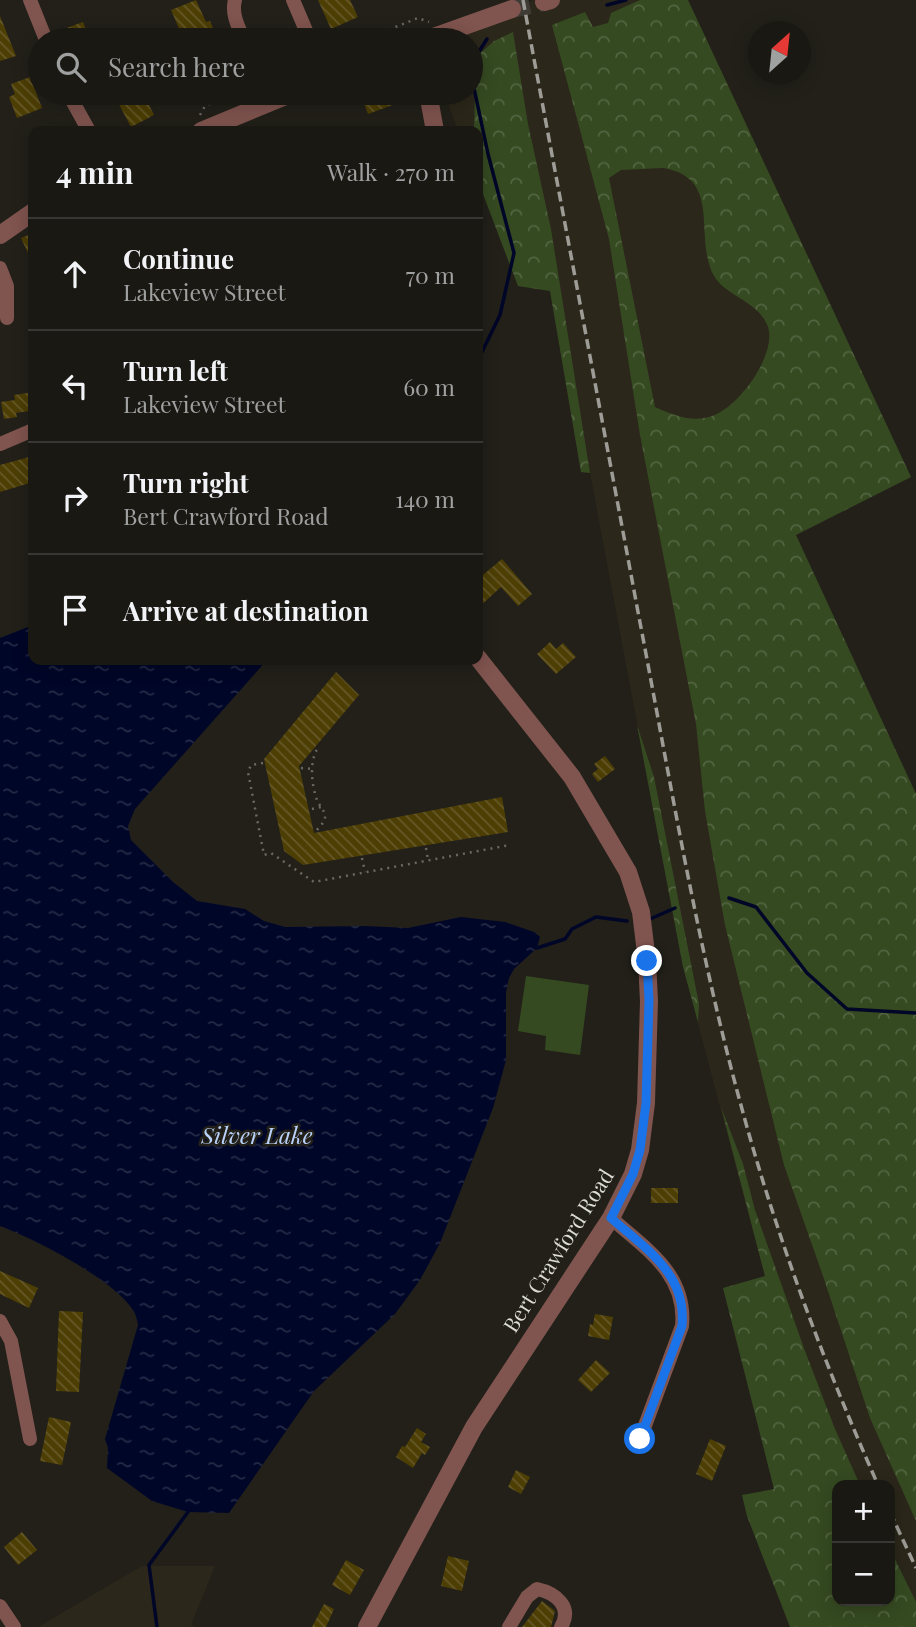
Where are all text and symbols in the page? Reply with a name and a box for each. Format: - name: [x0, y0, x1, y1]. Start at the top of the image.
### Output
- north arrow: [748, 21, 811, 84]
- search box: [28, 28, 483, 105]
- icon: search: [52, 48, 90, 86]
- text: Search here: [108, 49, 245, 84]
- text: 4 min: [56, 152, 134, 192]
- text: Walk · 270 m: [327, 156, 455, 187]
- text: Continue: [123, 241, 234, 276]
- icon: ahead: [56, 255, 94, 293]
- text: 70 m: [406, 259, 455, 290]
- text: Lakeview Street: [123, 276, 286, 307]
- text: Turn left: [123, 353, 228, 388]
- icon: left: [56, 367, 94, 405]
- text: 60 m: [403, 371, 455, 402]
- text: Lakeview Street: [123, 388, 286, 419]
- text: Turn right: [123, 465, 249, 500]
- icon: right: [56, 479, 94, 517]
- text: 140 m: [395, 483, 455, 514]
- text: Bert Crawford Road: [123, 500, 329, 531]
- icon: arrive: [56, 591, 94, 629]
- text: Arrive at destination: [123, 593, 369, 628]
- route end: [631, 945, 662, 976]
- water label: Silver Lake: [200, 1119, 313, 1150]
- street label: Bert Crawford Road: [496, 1163, 619, 1337]
- route start: [624, 1423, 655, 1454]
- map controls: [832, 1480, 895, 1606]
- button: +: [832, 1480, 895, 1543]
- button: −: [832, 1543, 895, 1606]

